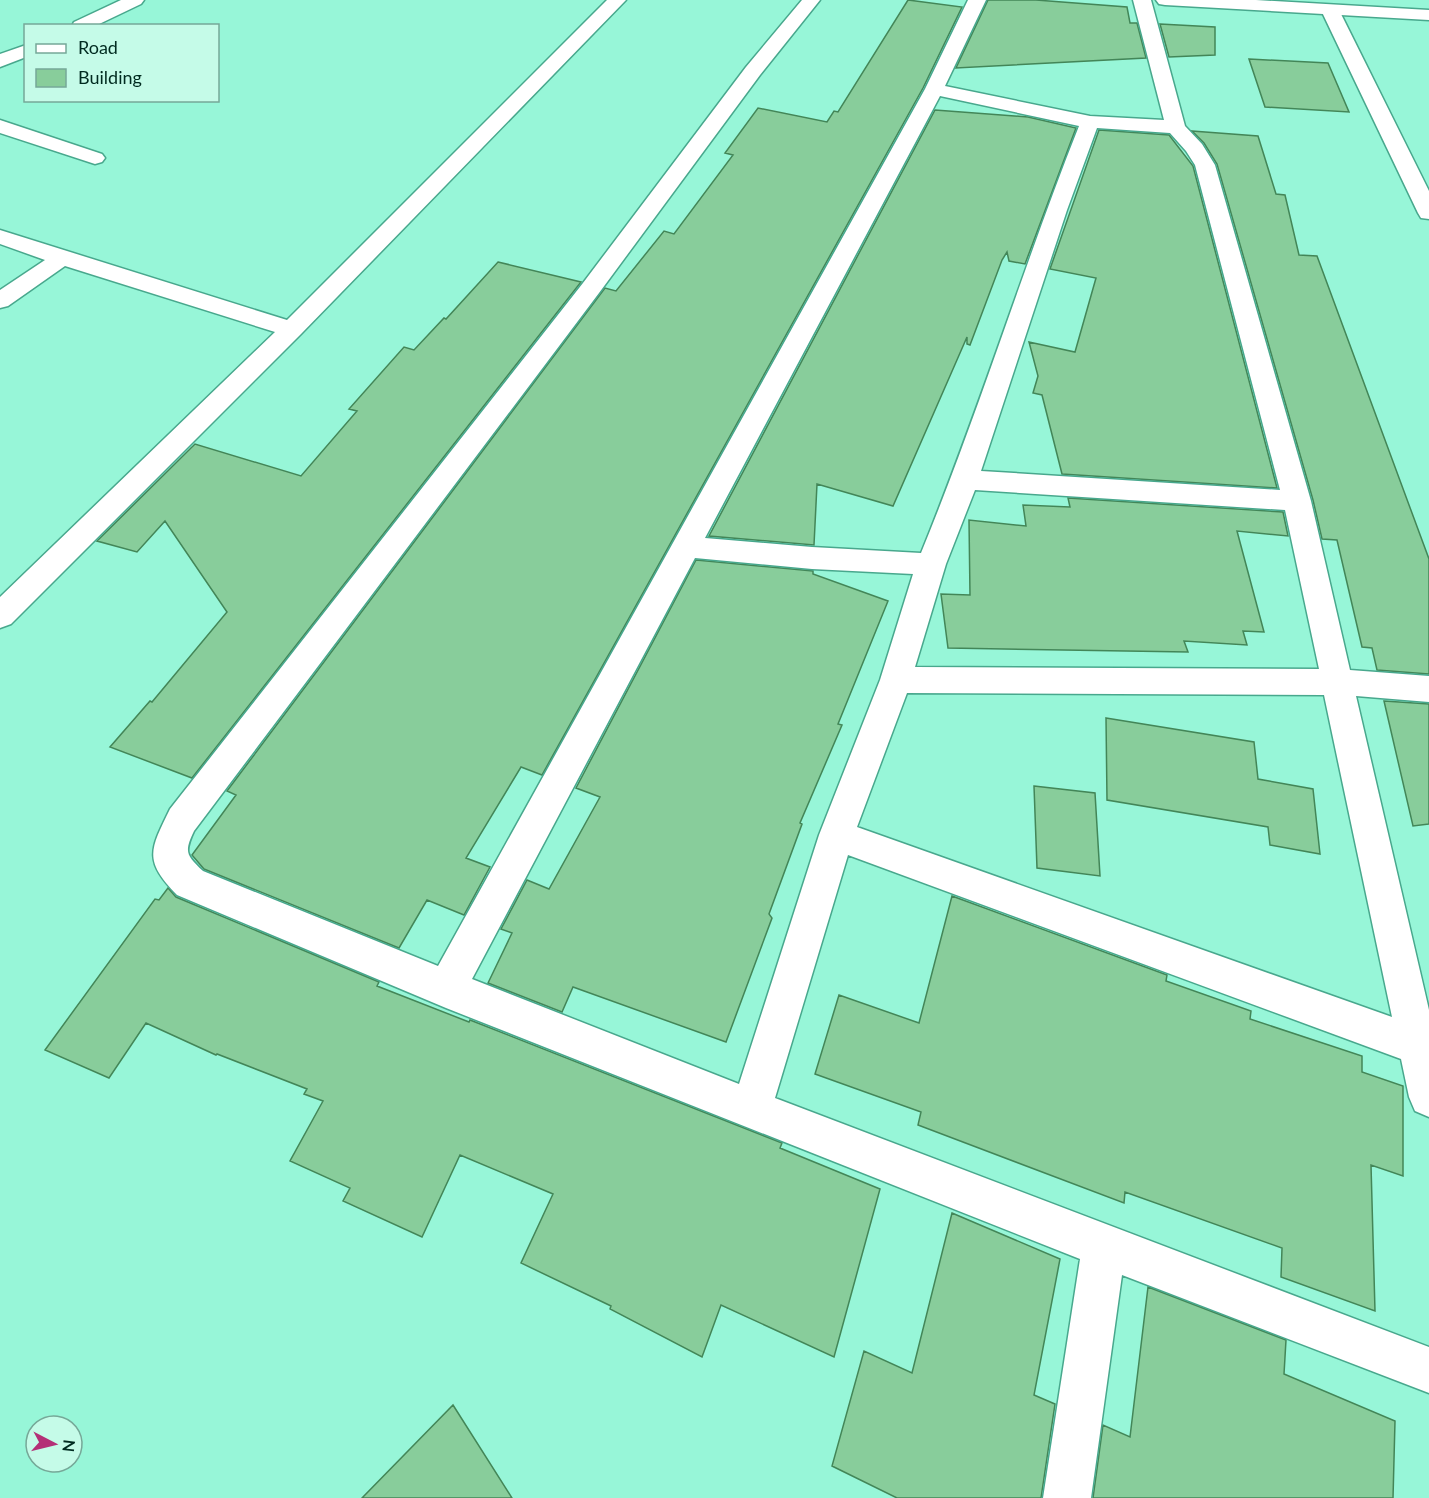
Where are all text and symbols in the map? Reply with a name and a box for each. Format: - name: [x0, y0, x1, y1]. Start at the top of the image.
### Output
- legend: [24, 24, 219, 102]
- text: Road: [78, 36, 118, 58]
- text: Building: [78, 66, 142, 88]
- north arrow: [24, 1414, 84, 1474]
- text: N: [59, 1439, 80, 1453]

